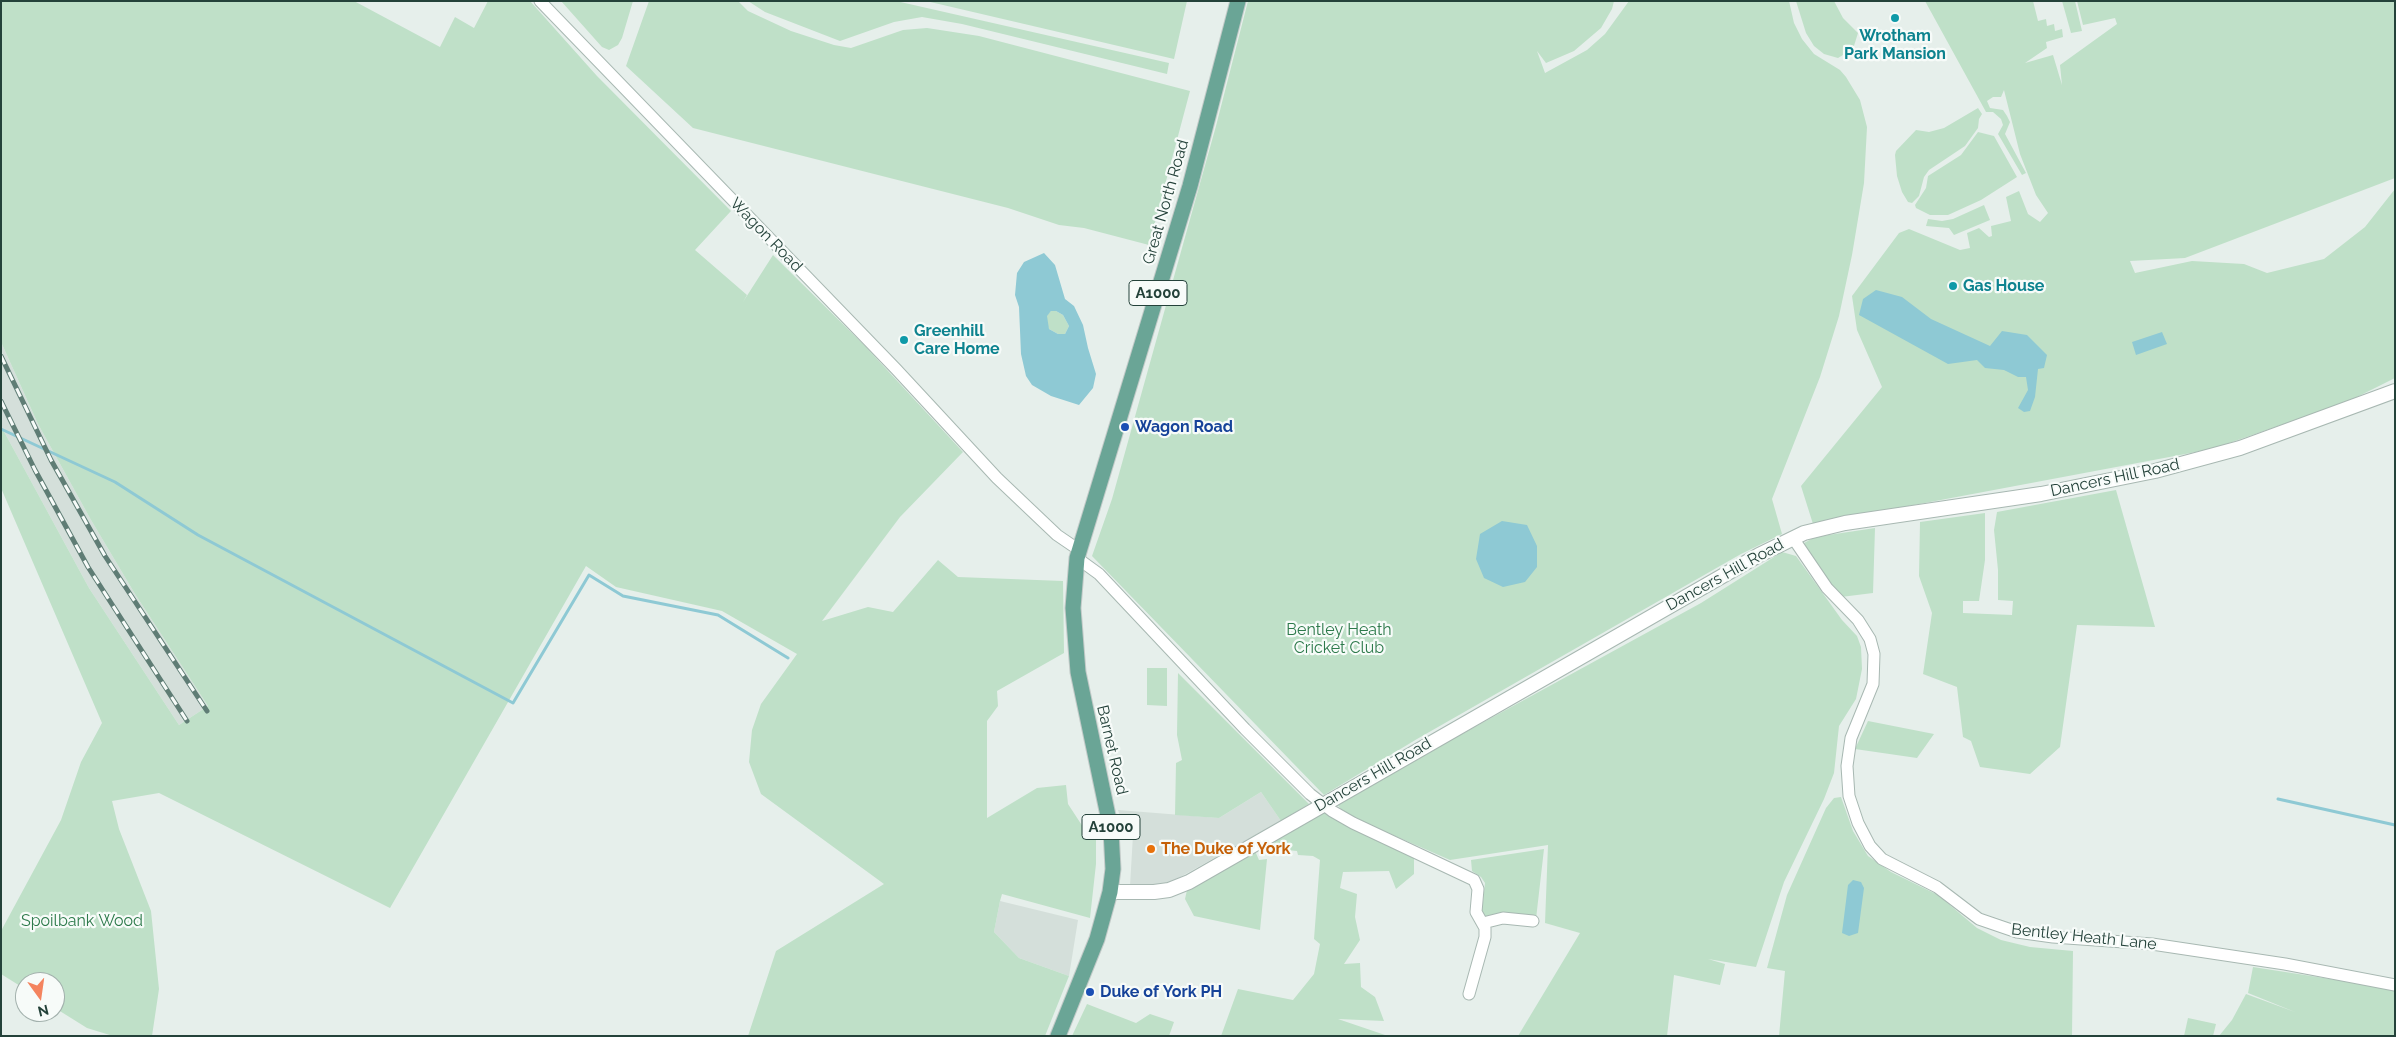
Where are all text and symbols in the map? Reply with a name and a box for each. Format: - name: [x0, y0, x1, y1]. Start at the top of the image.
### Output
- marker: Wrotham Park Mansion: [1889, 12, 1901, 24]
- place label: Wrotham Park Mansion: [1844, 26, 1946, 64]
- street label: Great North Road: [1139, 137, 1193, 267]
- street label: Wagon Road: [726, 194, 806, 276]
- place label: Gas House: [1963, 276, 2044, 296]
- road number: A1000: [1129, 280, 1187, 306]
- marker: Gas House: [1947, 280, 1959, 292]
- place label: Greenhill Care Home: [914, 321, 1000, 359]
- marker: Greenhill Care Home: [898, 334, 910, 346]
- place label: Wagon Road: [1135, 417, 1233, 437]
- marker: Wagon Road: [1119, 421, 1131, 433]
- street label: Dancers Hill Road: [2049, 455, 2181, 501]
- street label: Dancers Hill Road: [1663, 535, 1787, 615]
- park label: Bentley Heath Cricket Club: [1286, 620, 1392, 658]
- street label: Barnet Road: [1092, 703, 1132, 797]
- street label: Dancers Hill Road: [1311, 734, 1435, 816]
- road number: A1000: [1082, 814, 1140, 840]
- place label: The Duke of York: [1161, 839, 1291, 859]
- marker: The Duke of York: [1145, 843, 1157, 855]
- park label: Spoilbank Wood: [21, 911, 143, 931]
- street label: Bentley Heath Lane: [2010, 920, 2158, 954]
- north arrow: [15, 972, 65, 1022]
- place label: Duke of York PH: [1100, 982, 1222, 1002]
- marker: Duke of York PH: [1084, 986, 1096, 998]
- text: N: [36, 1002, 51, 1020]

